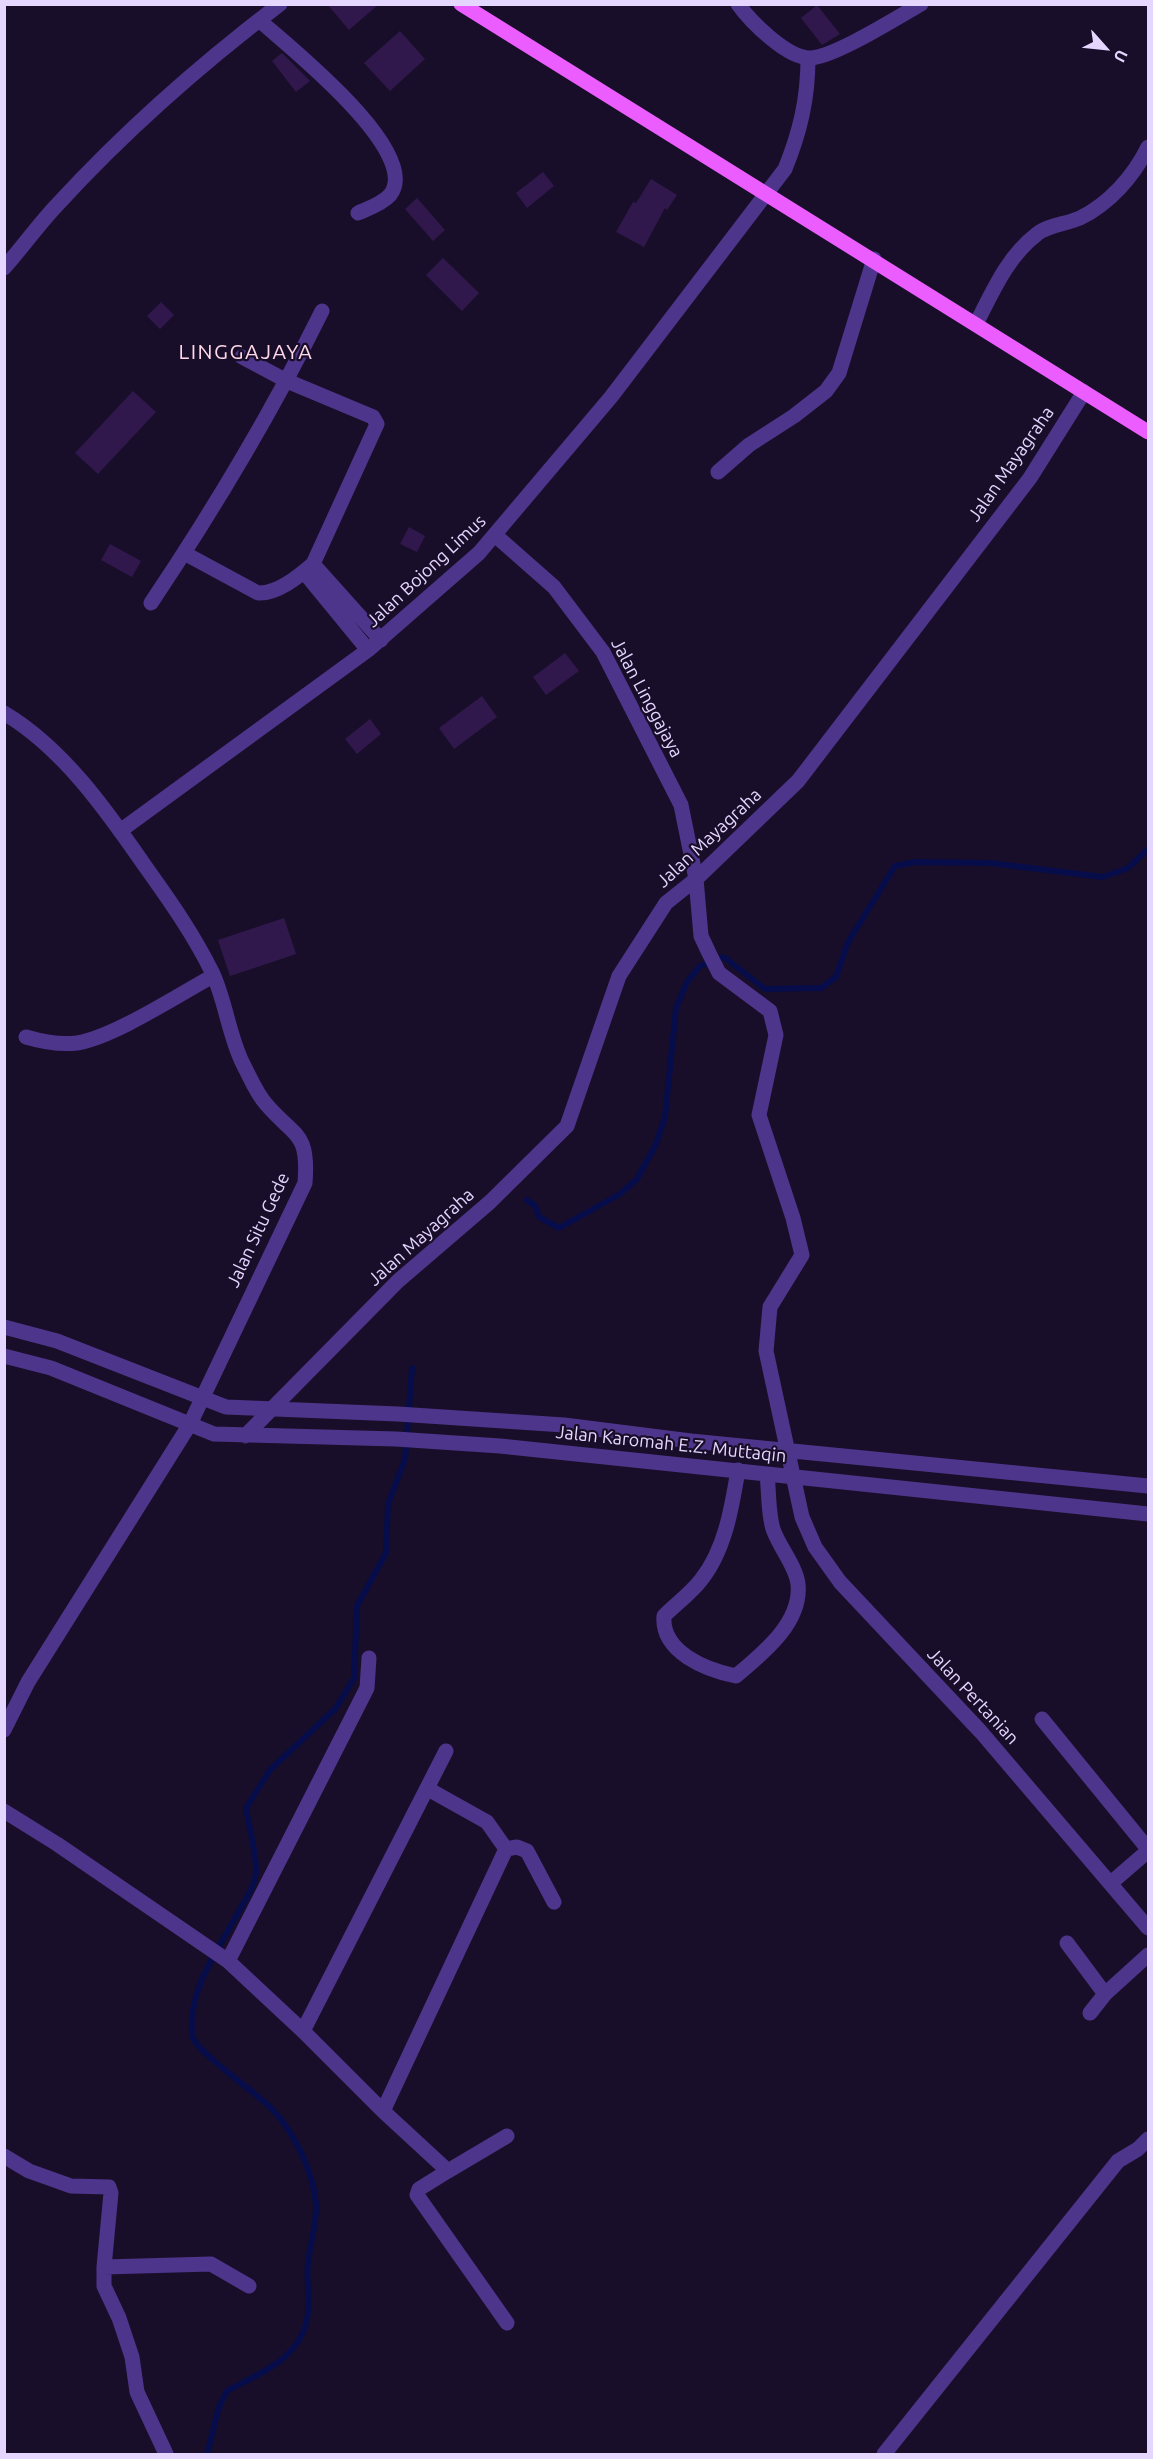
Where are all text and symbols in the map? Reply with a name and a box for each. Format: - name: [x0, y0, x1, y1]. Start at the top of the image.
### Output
- north arrow: [1075, 18, 1135, 78]
- text: U: [1110, 47, 1132, 65]
- district label: LINGGAJAYA: [179, 339, 313, 365]
- street label: Jalan Mayagraha: [963, 402, 1059, 526]
- street label: Jalan Bojong Limus: [362, 510, 490, 632]
- street label: Jalan Linggajaya: [607, 635, 687, 761]
- street label: Jalan Mayagraha: [652, 784, 766, 892]
- street label: Jalan Situ Gede: [222, 1169, 294, 1291]
- street label: Jalan Mayagraha: [364, 1184, 478, 1290]
- street label: Jalan Karomah E.Z. Muttaqin: [555, 1421, 787, 1467]
- street label: Jalan Pertanian: [923, 1643, 1023, 1749]

